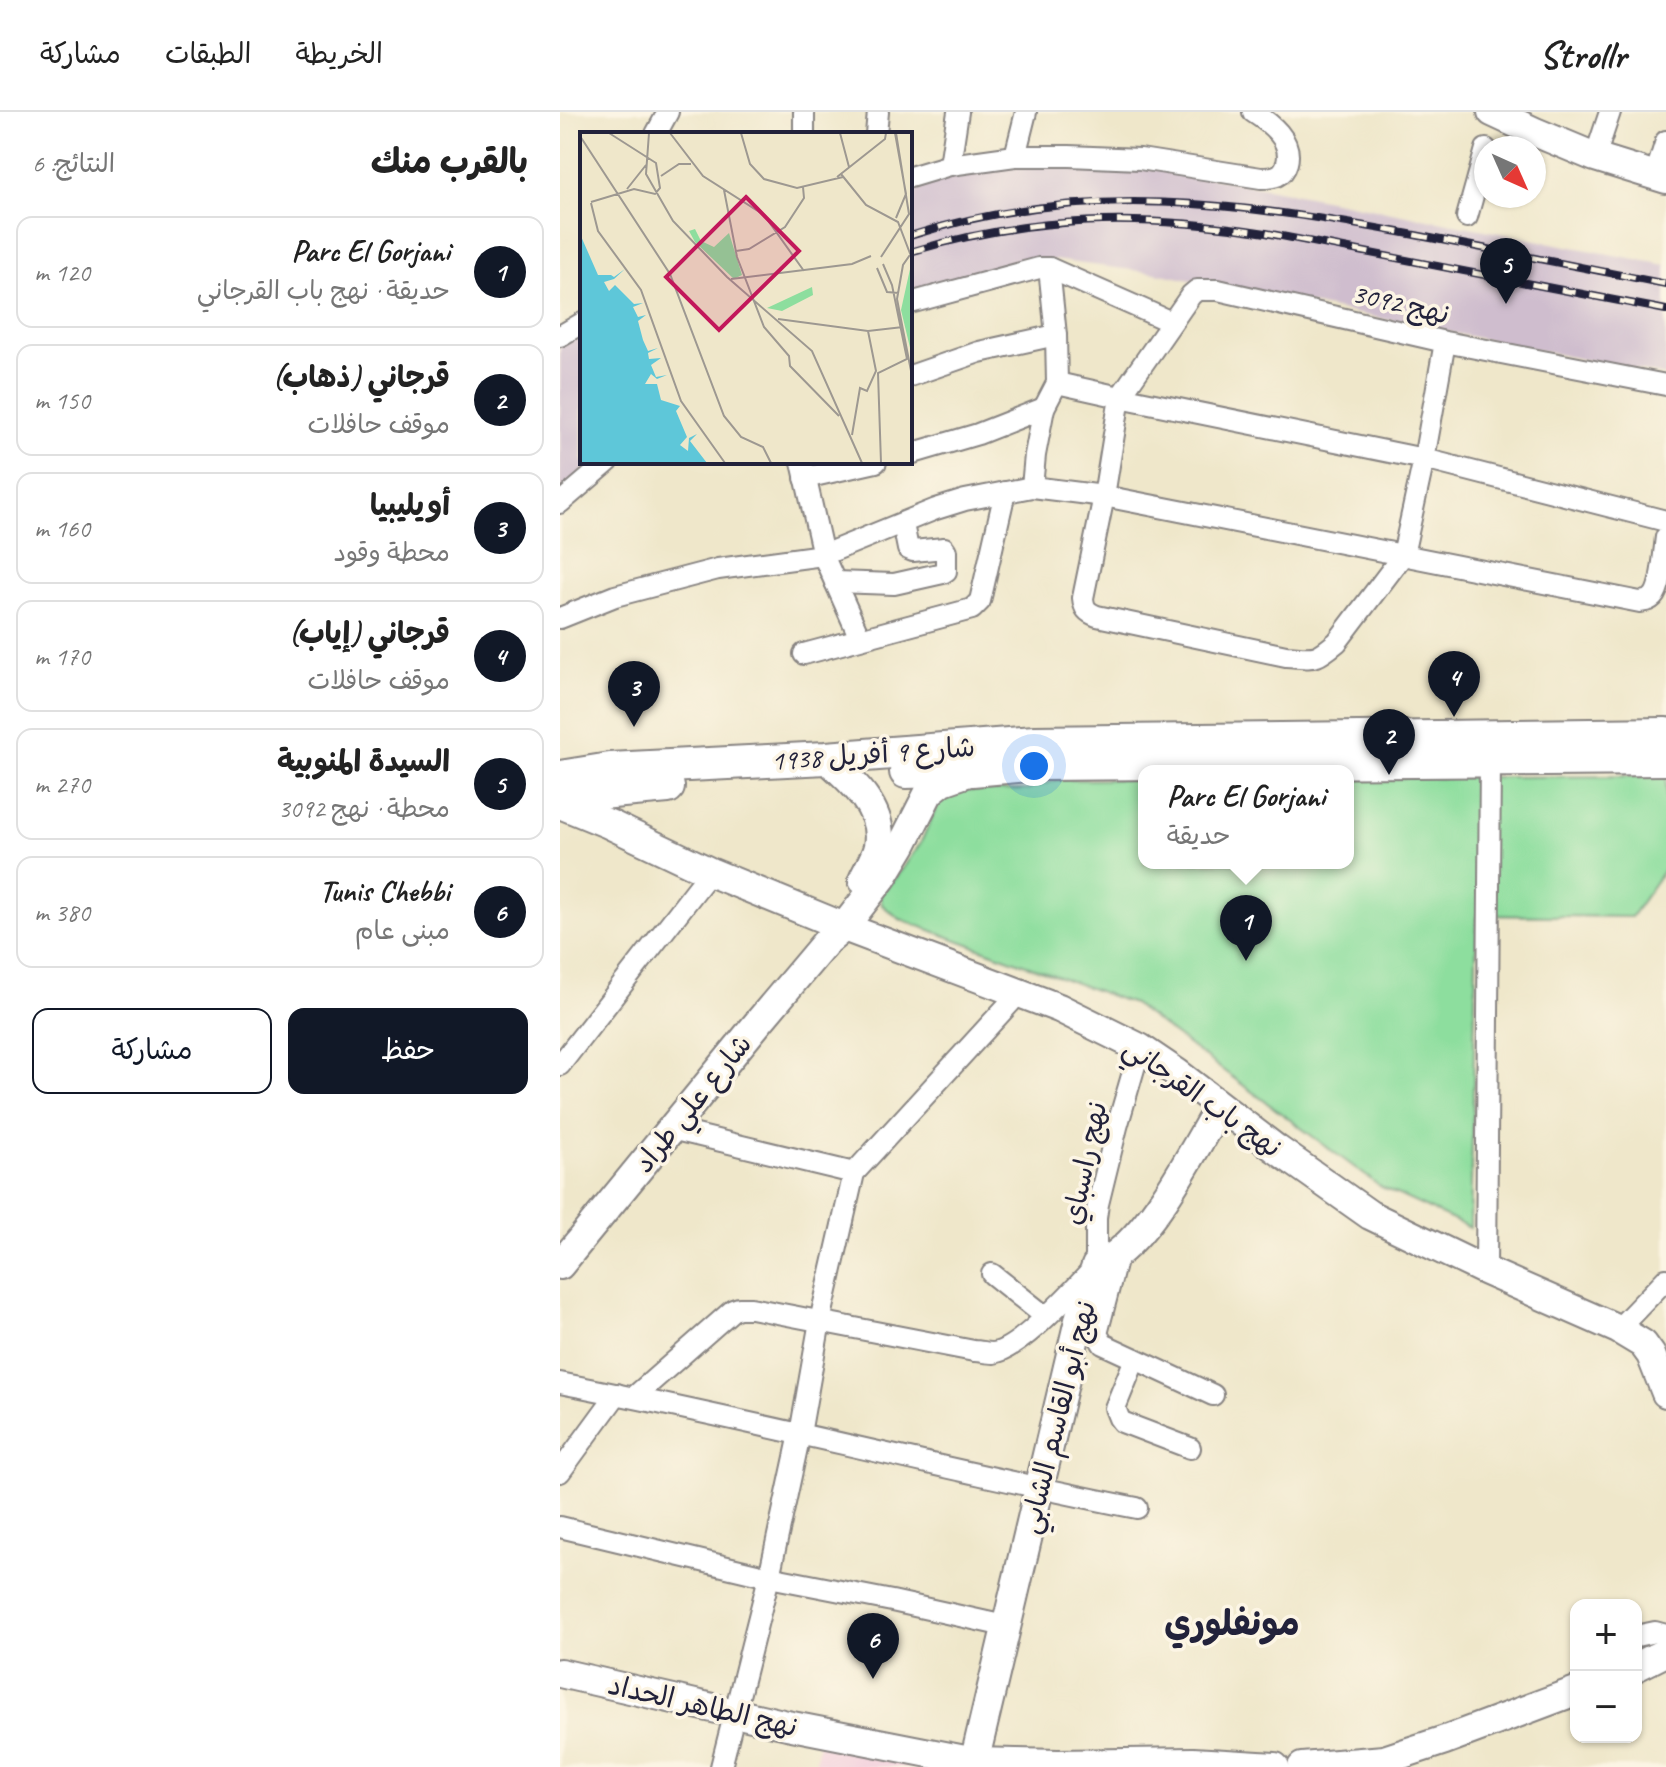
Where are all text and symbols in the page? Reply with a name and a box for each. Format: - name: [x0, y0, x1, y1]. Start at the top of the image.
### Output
- text: Strollr: [1539, 32, 1626, 79]
- text: مشاركة: [40, 36, 121, 71]
- text: الطبقات: [165, 36, 251, 71]
- text: الخريطة: [295, 36, 383, 71]
- inset map: [580, 132, 912, 464]
- north arrow: [1474, 136, 1546, 208]
- text: بالقرب منك: [371, 140, 528, 183]
- text: النتائج: 6: [32, 147, 115, 180]
- text: Parc El Gorjani: [291, 232, 450, 270]
- pin: 5: [1480, 238, 1532, 304]
- text: 120 m: [34, 256, 90, 289]
- text: 1: [494, 256, 506, 289]
- text: حديقة · نهج باب القرجاني: [197, 274, 450, 307]
- street label: نهج 3092: [1349, 275, 1453, 333]
- text: قرجاني (ذهاب): [273, 358, 450, 396]
- text: 150 m: [34, 384, 90, 417]
- text: 2: [494, 384, 506, 417]
- text: موقف حافلات: [308, 408, 450, 441]
- text: أويليبيا: [370, 486, 450, 524]
- text: 160 m: [34, 512, 90, 545]
- text: 3: [494, 512, 506, 545]
- text: محطة وقود: [334, 536, 450, 569]
- text: قرجاني (إياب): [289, 614, 450, 652]
- text: 170 m: [34, 640, 90, 673]
- text: 4: [494, 640, 506, 673]
- pin: 4: [1428, 651, 1480, 717]
- pin: 3: [608, 661, 660, 727]
- text: موقف حافلات: [308, 664, 450, 697]
- pin: 2: [1363, 709, 1415, 775]
- street label: شارع 9 أفريل 1938: [770, 729, 976, 780]
- text: السيدة المنوبية: [277, 742, 450, 780]
- your location: [1014, 746, 1054, 786]
- popup: [1138, 765, 1354, 869]
- text: 270 m: [34, 768, 90, 801]
- text: 5: [494, 768, 506, 801]
- text: Parc El Gorjani: [1167, 777, 1325, 815]
- text: محطة · نهج 3092: [278, 792, 450, 825]
- text: حديقة: [1167, 819, 1230, 852]
- text: Tunis Chebbi: [319, 872, 450, 910]
- pin: 1: [1220, 895, 1272, 961]
- text: 380 m: [34, 896, 90, 929]
- text: 6: [494, 896, 506, 929]
- text: مبنى عام: [355, 914, 450, 947]
- button: مشاركة: [32, 1008, 272, 1094]
- button: حفظ: [288, 1008, 528, 1094]
- street label: شارع علي طراد: [626, 1027, 764, 1184]
- street label: نهج باب القرجاني: [1113, 1030, 1289, 1171]
- street label: نهج راسباي: [1054, 1098, 1118, 1229]
- street label: نهج أبو القاسم الشابي: [1012, 1297, 1110, 1539]
- map controls: [1570, 1599, 1642, 1743]
- button: +: [1570, 1599, 1642, 1671]
- district label: مونفلوري: [1164, 1600, 1300, 1649]
- pin: 6: [847, 1613, 899, 1679]
- street label: نهج الطاهر الحداد: [604, 1667, 801, 1745]
- button: −: [1570, 1671, 1642, 1743]

